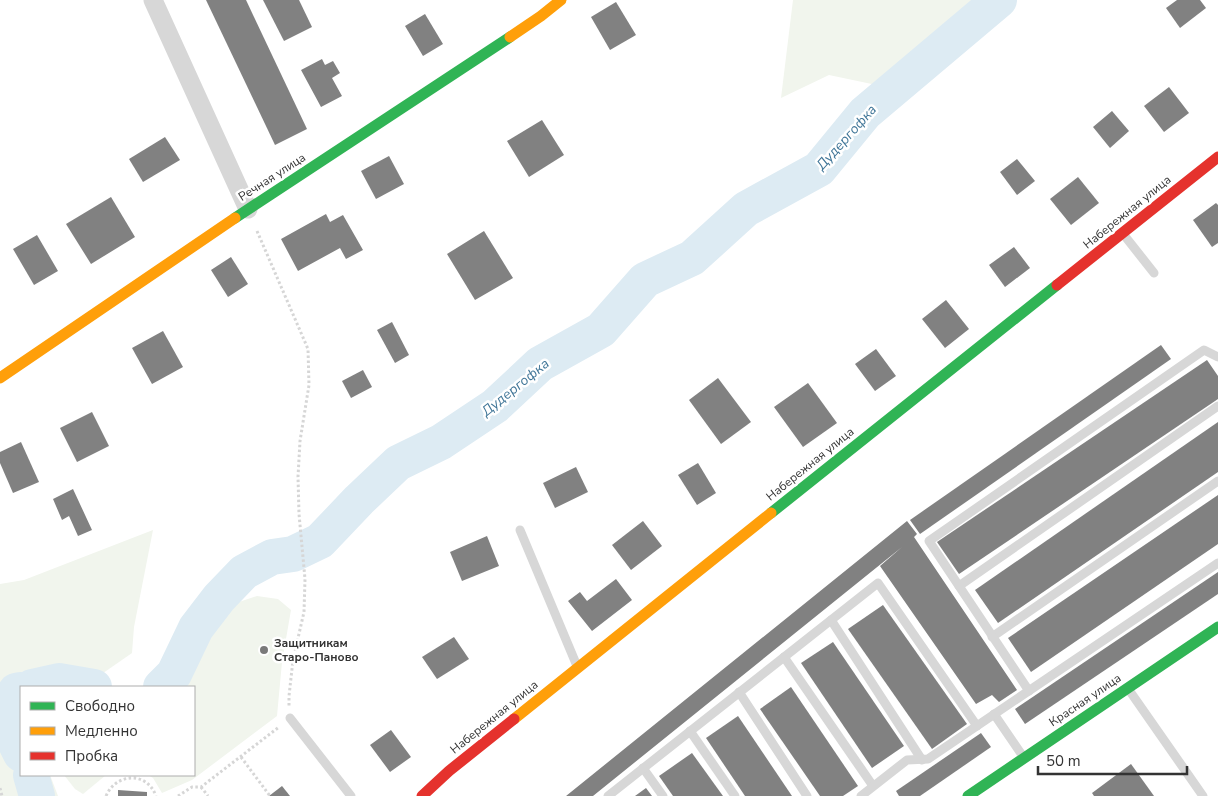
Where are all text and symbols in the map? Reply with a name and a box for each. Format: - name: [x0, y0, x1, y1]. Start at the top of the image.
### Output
- water label: Дудергофка: [811, 101, 881, 175]
- street label: Речная улица: [235, 149, 309, 205]
- street label: Набережная улица: [1080, 172, 1174, 252]
- water label: Дудергофка: [477, 354, 553, 421]
- street label: Набережная улица: [763, 424, 857, 504]
- place label: Защитникам Старо-Паново: [274, 635, 359, 665]
- marker: Защитникам Старо-Паново: [258, 644, 270, 656]
- street label: Красная улица: [1046, 670, 1124, 730]
- street label: Набережная улица: [447, 677, 541, 757]
- legend: [20, 686, 195, 776]
- text: Свободно: [65, 696, 135, 716]
- text: Медленно: [65, 721, 138, 741]
- scale bar: [1038, 744, 1187, 776]
- text: Пробка: [65, 746, 118, 766]
- text: 50 m: [1046, 751, 1081, 771]

